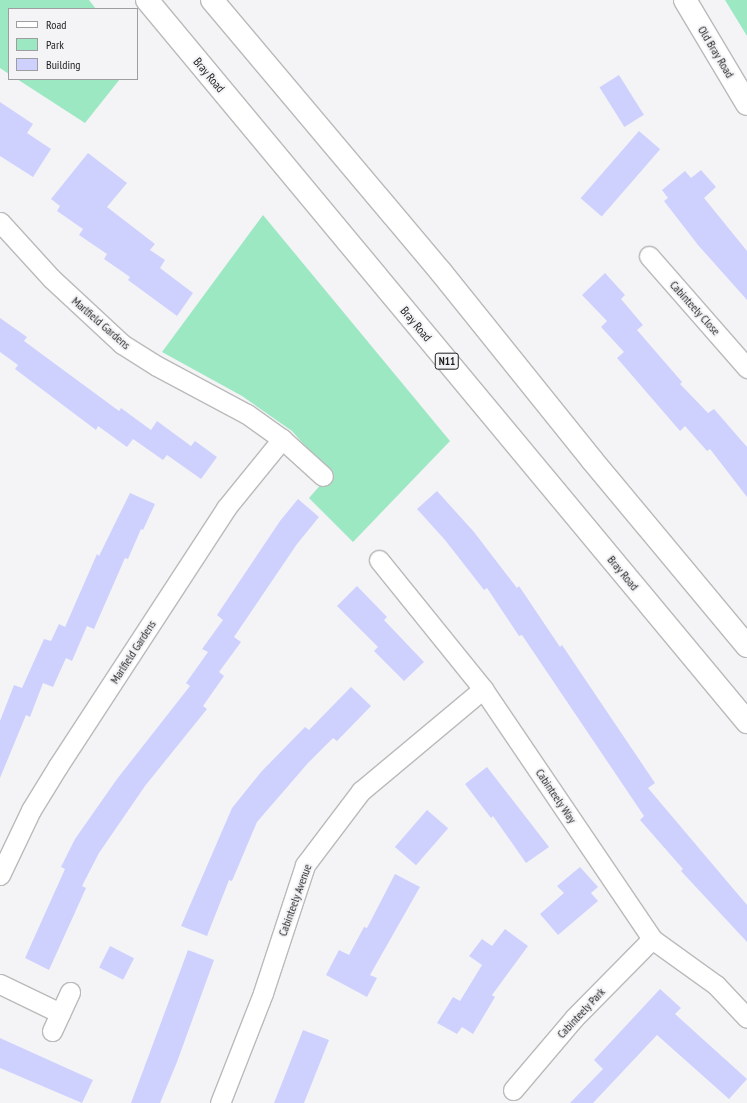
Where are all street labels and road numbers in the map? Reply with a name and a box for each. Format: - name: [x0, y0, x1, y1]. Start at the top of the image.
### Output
- street label: Old Bray Road: [695, 23, 737, 81]
- street label: Bray Road: [190, 55, 228, 95]
- street label: Cabinteely Close: [667, 278, 723, 338]
- street label: Marlfield Gardens: [69, 294, 133, 352]
- street label: Bray Road: [397, 304, 435, 344]
- road number: N11: [434, 352, 460, 370]
- street label: Bray Road: [604, 553, 642, 593]
- street label: Marlfield Gardens: [107, 618, 159, 686]
- street label: Cabinteely Way: [532, 766, 580, 826]
- street label: Cabinteely Avenue: [275, 862, 315, 938]
- street label: Cabinteely Park: [554, 985, 608, 1041]

